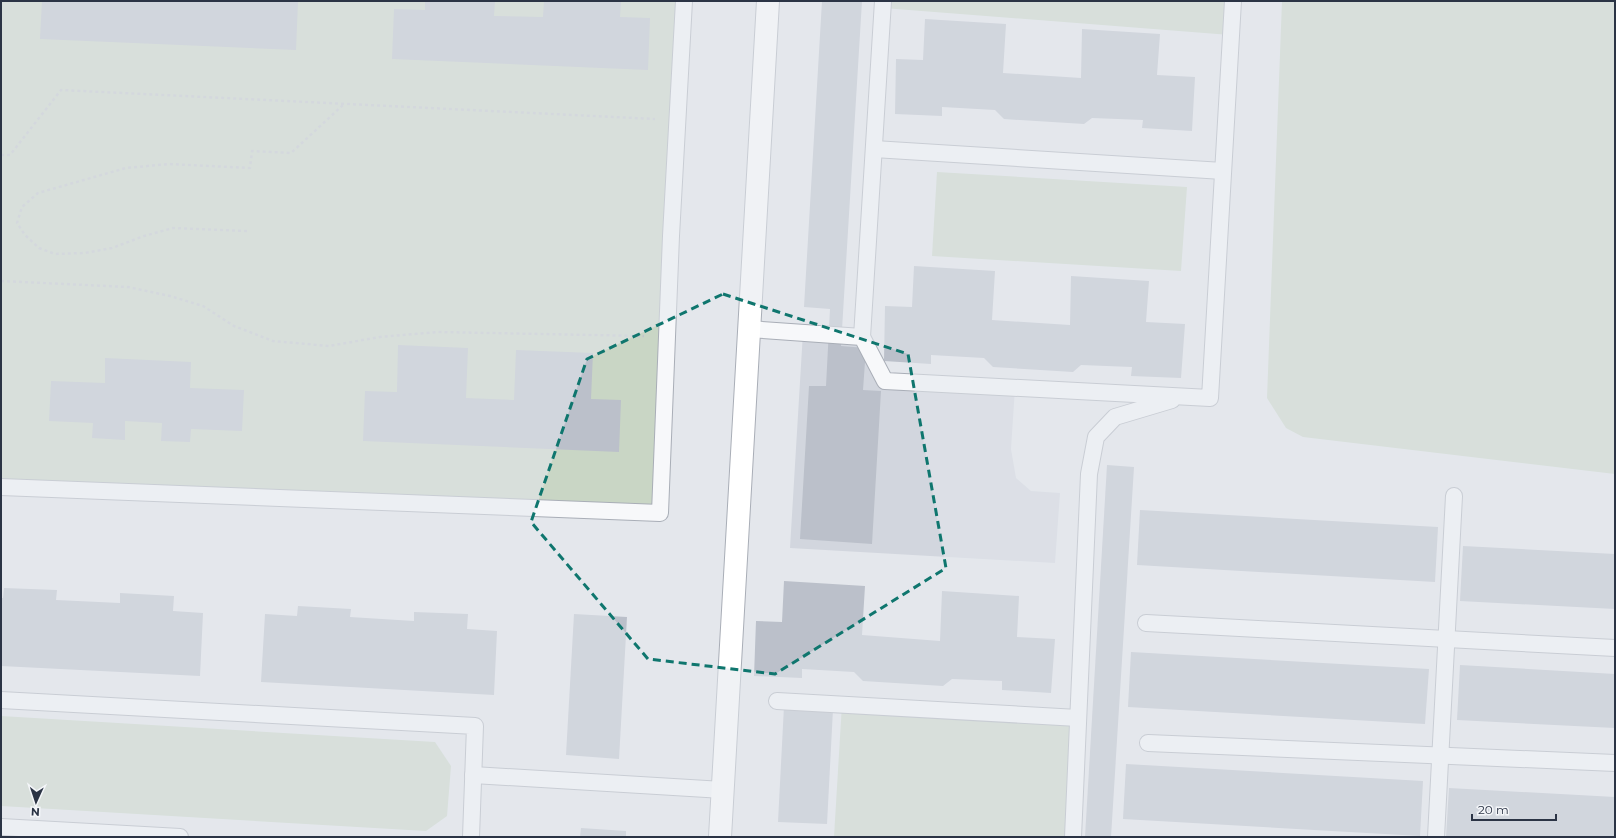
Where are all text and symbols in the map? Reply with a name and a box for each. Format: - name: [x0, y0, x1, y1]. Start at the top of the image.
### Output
- north arrow: [16, 782, 56, 822]
- scale bar: [1472, 796, 1556, 822]
- text: 20 m: [1478, 802, 1509, 817]
- text: N: [31, 805, 40, 819]

